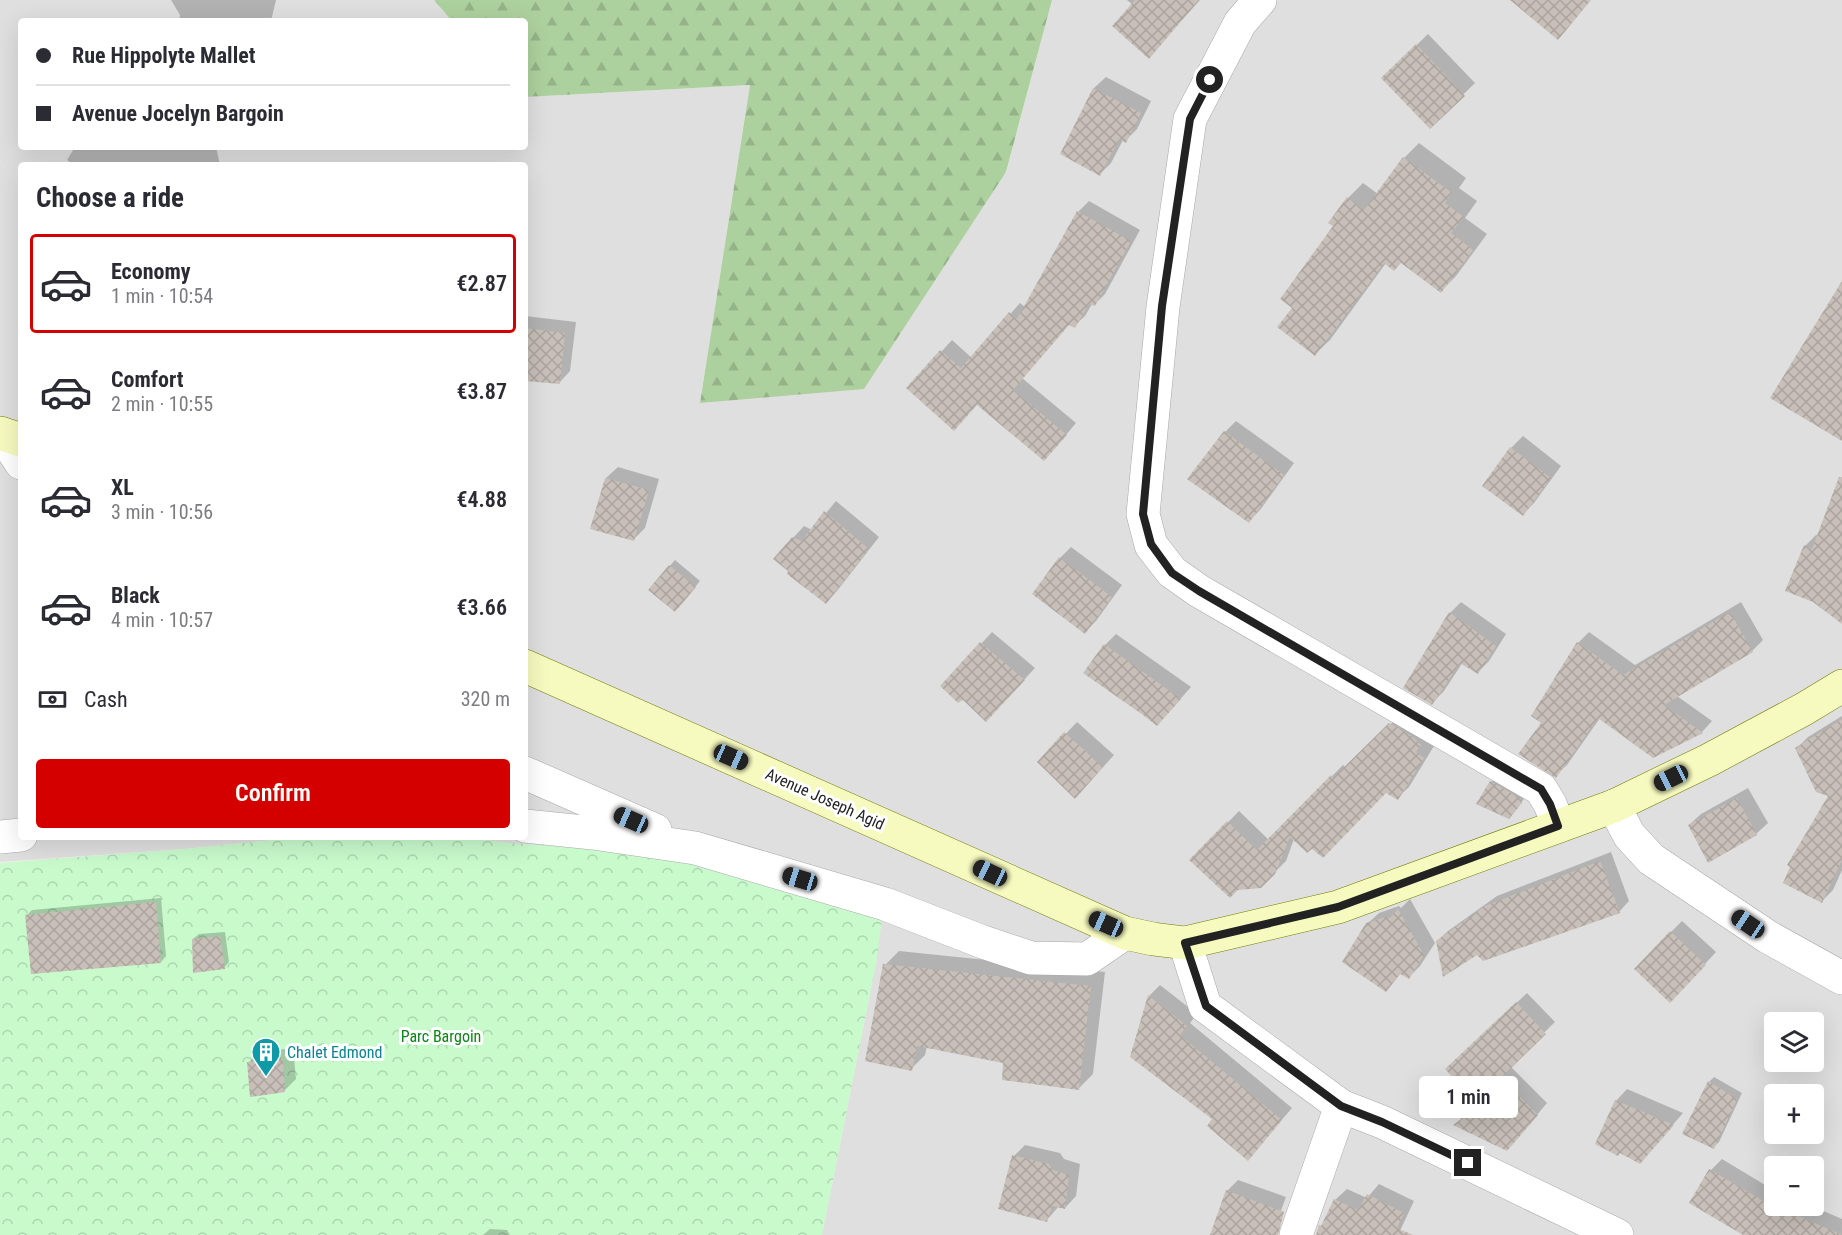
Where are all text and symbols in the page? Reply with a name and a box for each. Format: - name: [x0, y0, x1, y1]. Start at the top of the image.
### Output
- text: Rue Hippolyte Mallet: [72, 43, 255, 68]
- route start: [1196, 66, 1223, 93]
- text: Avenue Jocelyn Bargoin: [72, 101, 284, 126]
- text: Choose a ride: [36, 182, 184, 214]
- icon: car: [39, 257, 93, 311]
- text: Economy: [111, 259, 191, 284]
- text: €2.87: [456, 271, 507, 296]
- text: 1 min · 10:54: [111, 284, 213, 308]
- icon: car: [39, 365, 93, 419]
- text: Comfort: [111, 367, 184, 392]
- text: €3.87: [456, 379, 507, 404]
- text: 2 min · 10:55: [111, 392, 213, 416]
- icon: car: [39, 473, 93, 527]
- text: XL: [111, 475, 134, 500]
- text: €4.88: [456, 487, 507, 512]
- text: 3 min · 10:56: [111, 500, 213, 524]
- icon: car: [39, 581, 93, 635]
- text: Black: [111, 583, 160, 608]
- text: €3.66: [456, 595, 507, 620]
- text: 4 min · 10:57: [111, 608, 213, 632]
- icon: cash: [36, 683, 69, 716]
- text: Cash: [84, 687, 128, 712]
- text: 320 m: [461, 687, 510, 711]
- car: [711, 741, 751, 773]
- button: Confirm: [36, 759, 510, 828]
- car: [1651, 762, 1691, 794]
- street label: Avenue Joseph Agid: [763, 764, 887, 834]
- car: [611, 804, 651, 836]
- car: [970, 857, 1010, 889]
- car: [780, 865, 820, 893]
- car: [1728, 906, 1768, 942]
- car: [1086, 908, 1126, 940]
- map controls: [1764, 1012, 1824, 1216]
- button: layers: [1764, 1012, 1824, 1072]
- park label: Parc Bargoin: [401, 1027, 481, 1046]
- building icon: Chalet Edmond: [250, 1036, 282, 1078]
- place label: Chalet Edmond: [287, 1043, 383, 1062]
- callout: 1 min: [1418, 1076, 1518, 1118]
- button: +: [1764, 1084, 1824, 1144]
- text: 1 min: [1446, 1085, 1491, 1109]
- route end: [1454, 1149, 1481, 1176]
- button: −: [1764, 1156, 1824, 1216]

